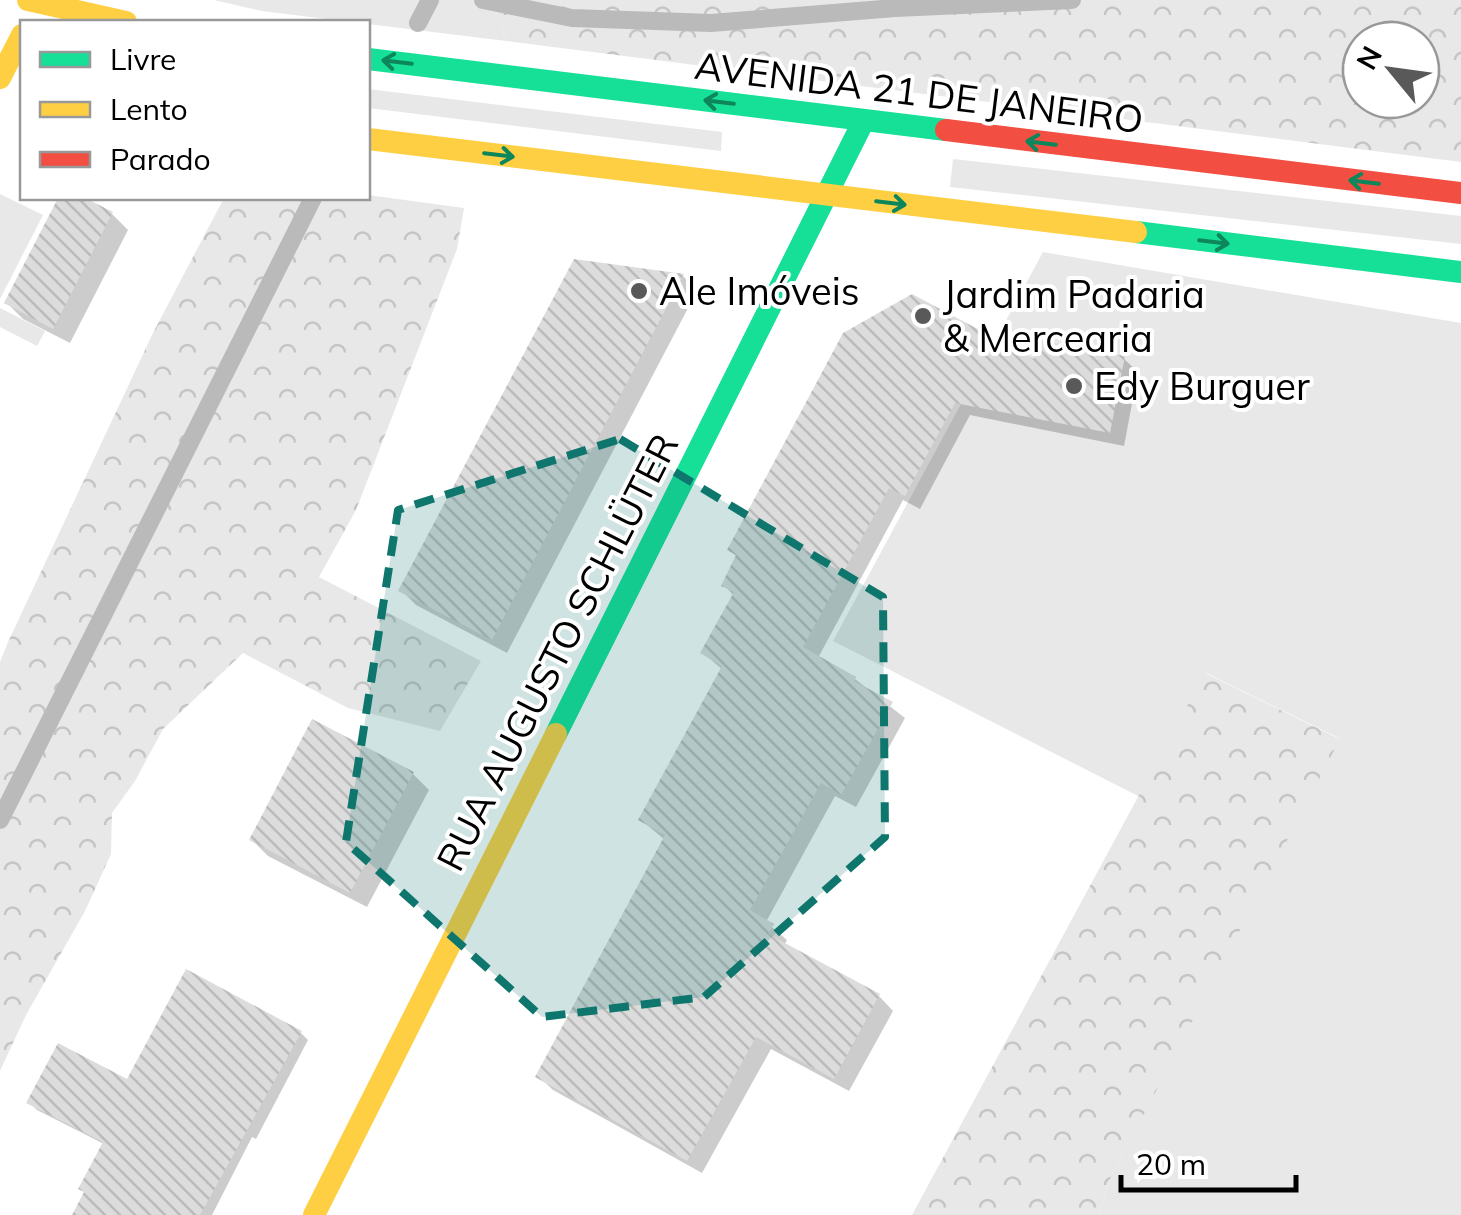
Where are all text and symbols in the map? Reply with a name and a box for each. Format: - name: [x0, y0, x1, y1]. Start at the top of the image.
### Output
- legend: [20, 20, 370, 200]
- north arrow: [1341, 20, 1441, 120]
- text: Livre: [110, 40, 176, 78]
- text: N: [1348, 40, 1389, 75]
- street label: AVENIDA 21 DE JANEIRO: [692, 41, 1146, 143]
- one-way arrow: [381, 53, 413, 71]
- text: Lento: [110, 90, 188, 128]
- one-way arrow: [703, 92, 736, 111]
- one-way arrow: [1026, 133, 1058, 152]
- text: Parado: [110, 140, 211, 178]
- one-way arrow: [482, 146, 515, 165]
- one-way arrow: [1349, 172, 1381, 191]
- one-way arrow: [874, 194, 907, 213]
- one-way arrow: [1197, 233, 1229, 252]
- place label: Ale Imóveis: [659, 267, 860, 315]
- place label: Jardim Padaria & Mercearia: [943, 270, 1205, 362]
- marker: Ale Imóveis: [628, 280, 650, 302]
- marker: Jardim Padaria & Mercearia: [912, 305, 934, 327]
- place label: Edy Burguer: [1094, 362, 1310, 410]
- marker: Edy Burguer: [1063, 375, 1085, 397]
- street label: RUA AUGUSTO SCHLÜTER: [426, 425, 688, 879]
- scale bar: [1121, 1130, 1296, 1192]
- text: 20 m: [1136, 1145, 1206, 1183]

